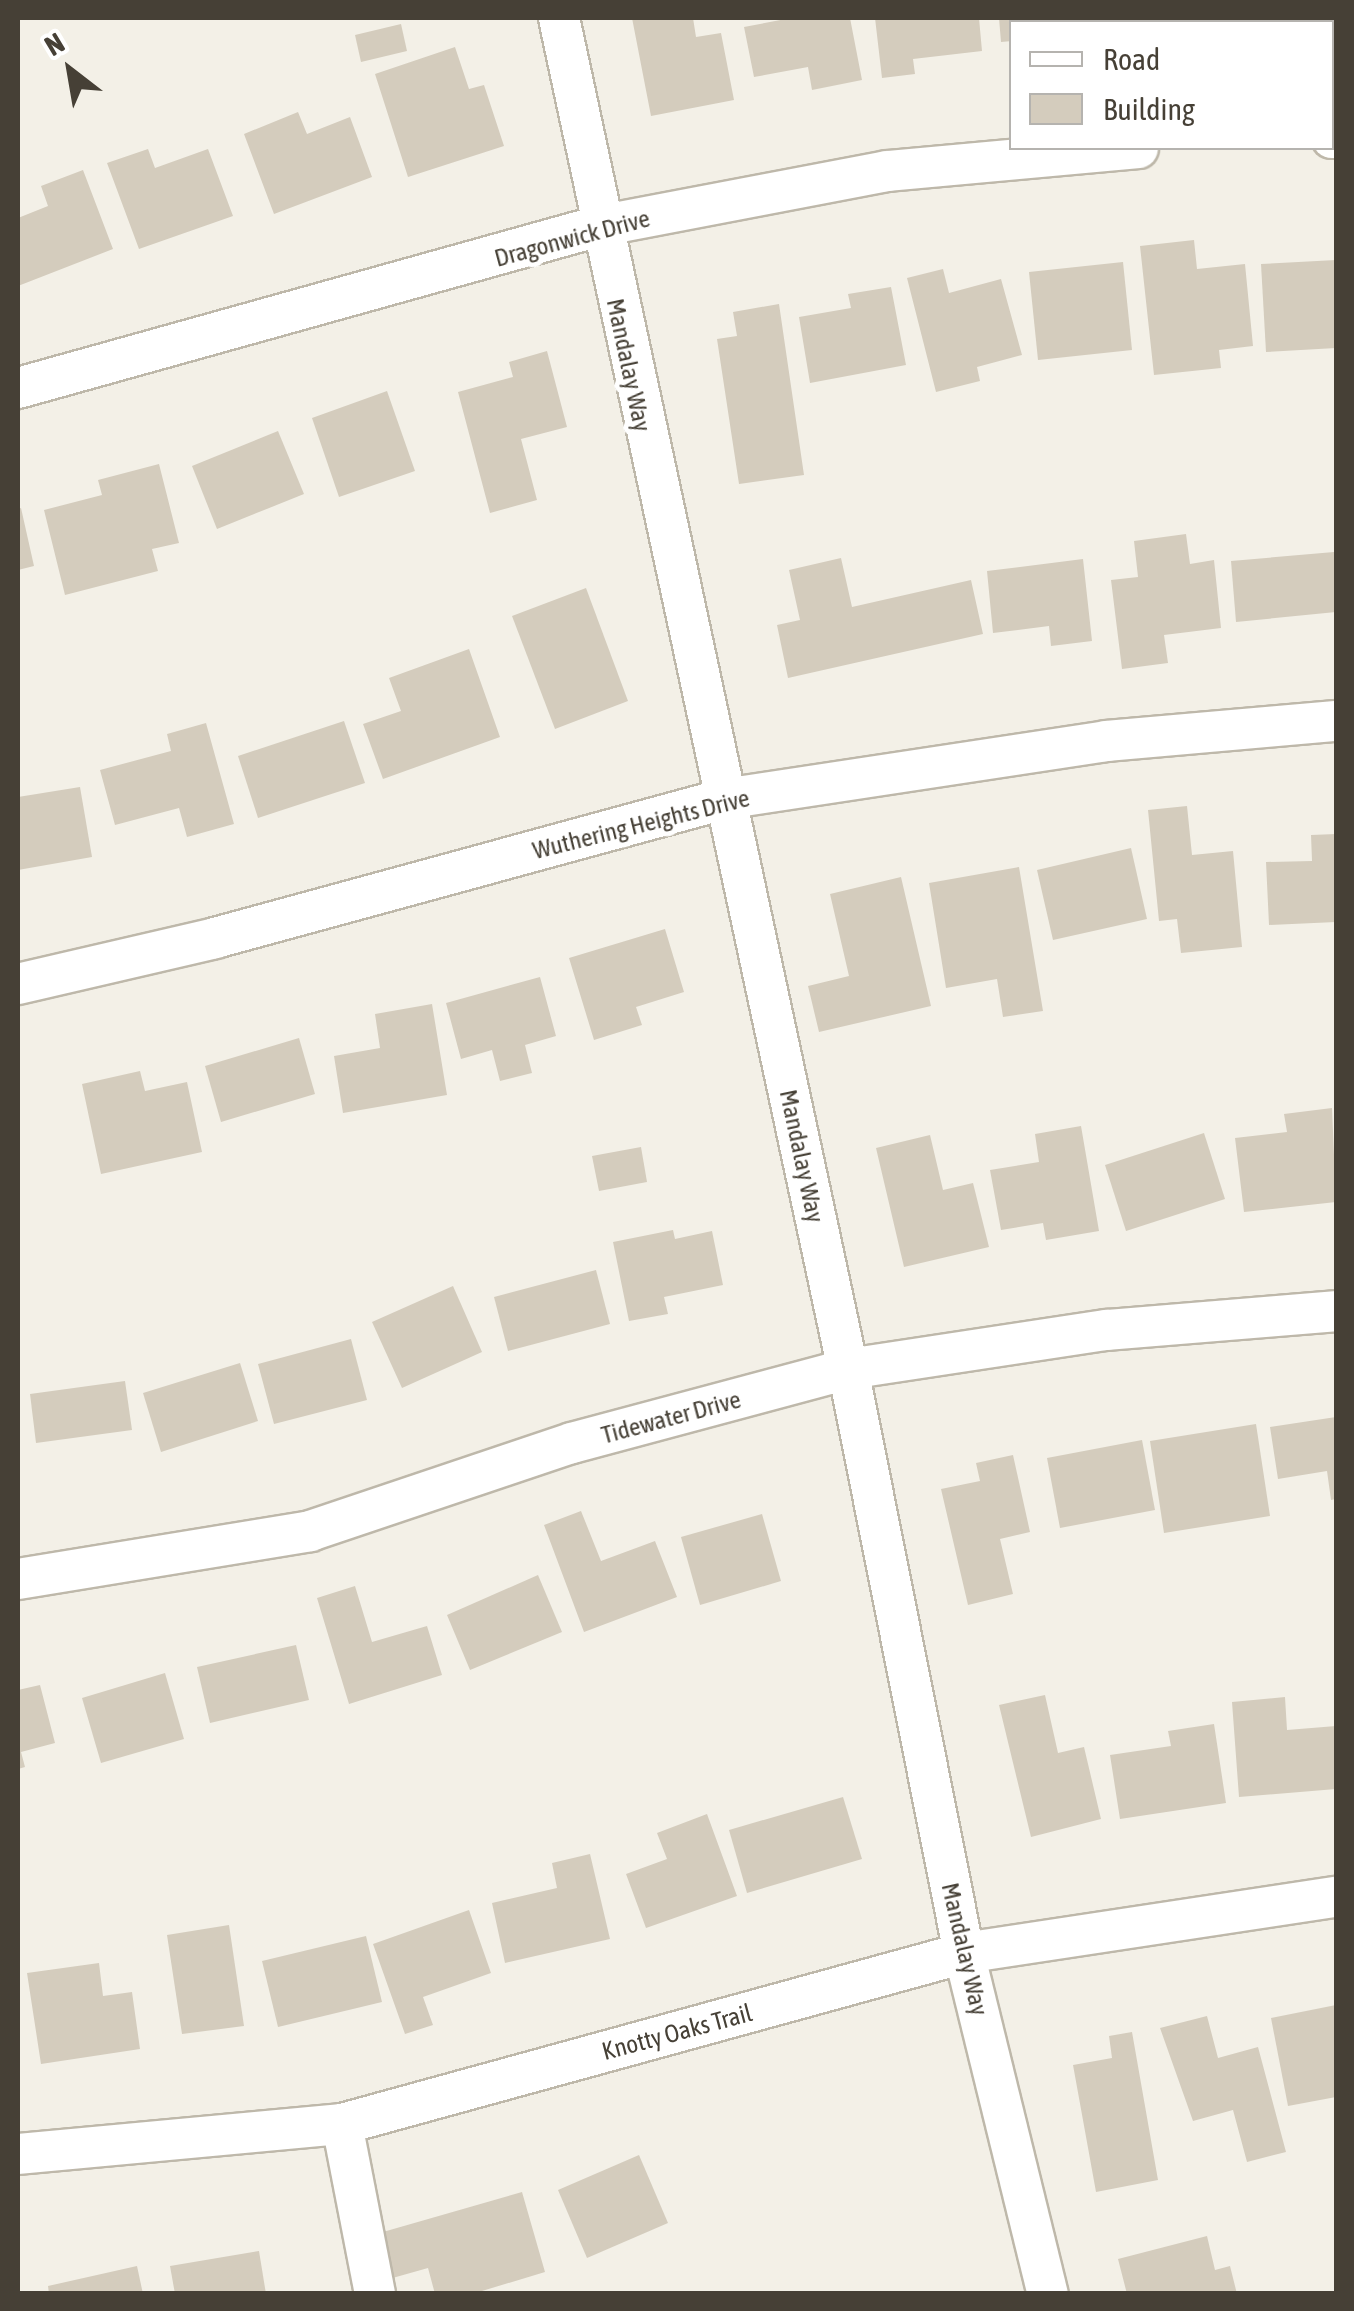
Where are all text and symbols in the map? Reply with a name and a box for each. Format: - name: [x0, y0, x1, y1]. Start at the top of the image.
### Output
- north arrow: [20, 20, 120, 120]
- legend: [1009, 20, 1334, 150]
- text: N: [39, 26, 70, 62]
- text: Road: [1103, 42, 1160, 76]
- text: Building: [1103, 92, 1195, 126]
- street label: Dragonwick Drive: [491, 203, 653, 273]
- street label: Mandalay Way: [600, 296, 658, 434]
- street label: Wuthering Heights Drive: [529, 783, 753, 865]
- street label: Mandalay Way: [773, 1087, 831, 1225]
- street label: Tidewater Drive: [598, 1384, 744, 1450]
- street label: Mandalay Way: [935, 1880, 995, 2018]
- street label: Knotty Oaks Trail: [599, 1998, 755, 2066]

